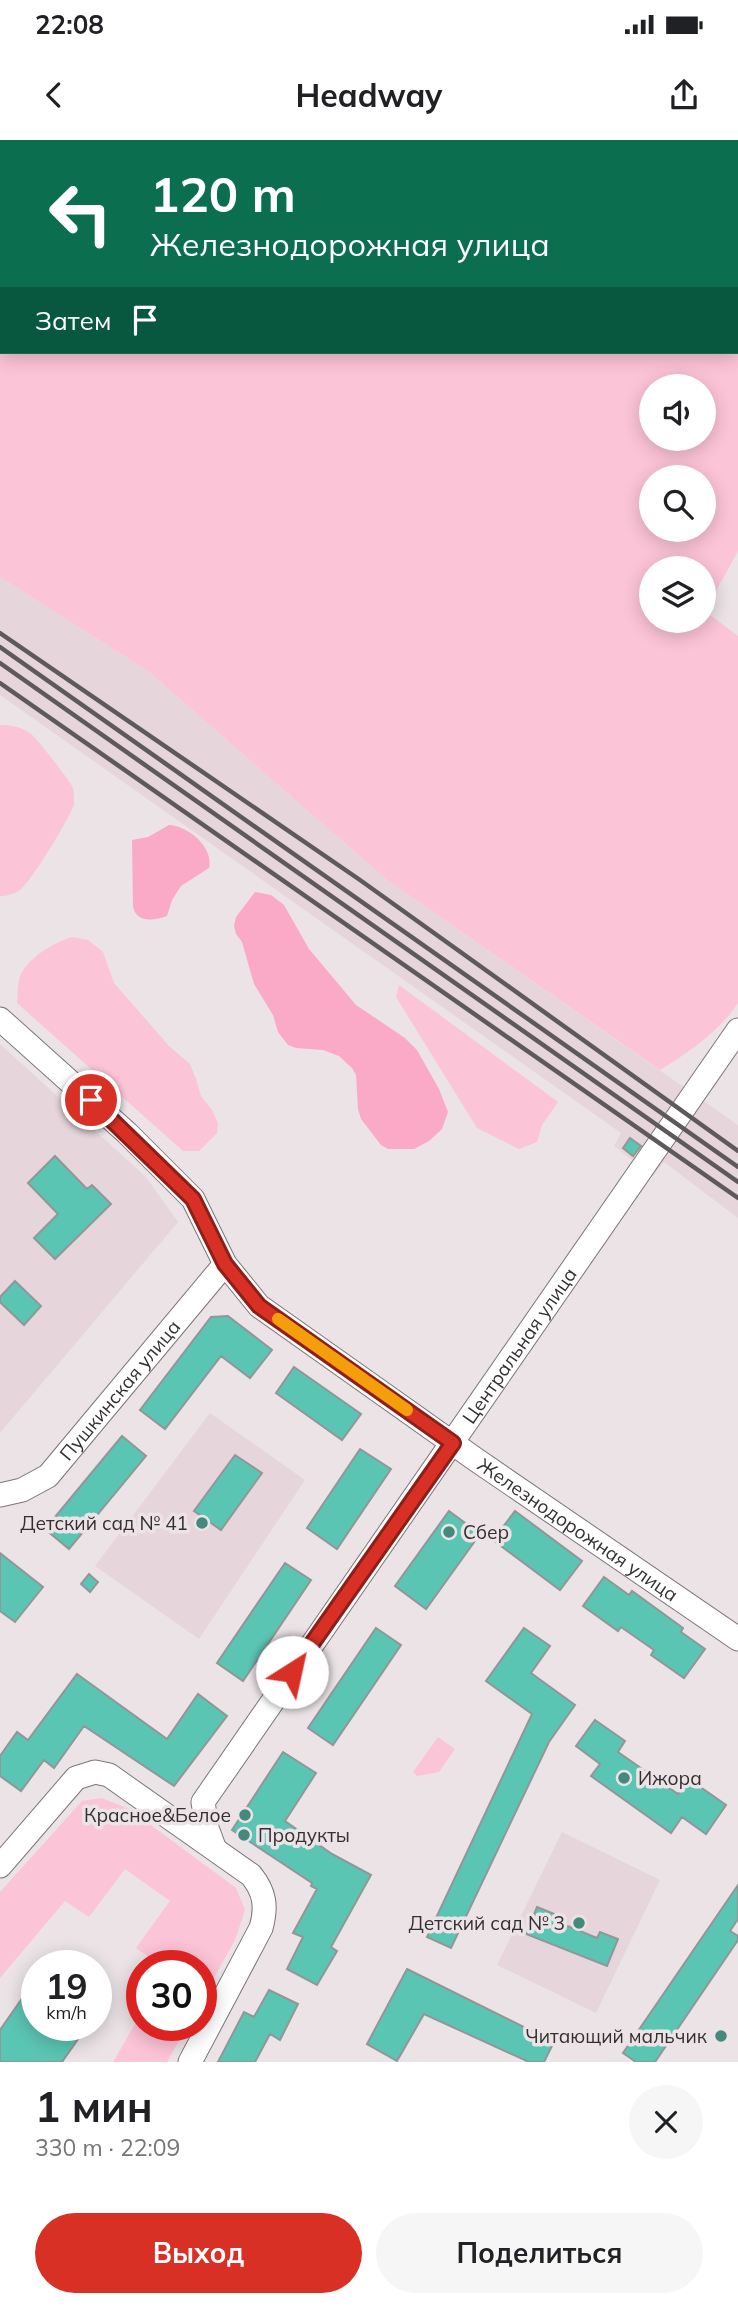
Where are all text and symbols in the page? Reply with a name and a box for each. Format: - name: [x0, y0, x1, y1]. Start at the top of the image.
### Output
- text: 22:08: [35, 8, 104, 41]
- text: Headway: [296, 75, 442, 115]
- icon: back: [35, 76, 73, 114]
- icon: share: [665, 76, 703, 114]
- text: 120 m: [150, 163, 296, 224]
- icon: left: [35, 168, 126, 259]
- text: Железнодорожная улица: [150, 224, 550, 264]
- icon: arrive: [126, 301, 164, 339]
- text: Затем: [35, 304, 112, 337]
- map controls: [639, 374, 716, 633]
- button: sound: [639, 374, 716, 451]
- button: search: [639, 465, 716, 542]
- button: layers: [639, 556, 716, 633]
- pin: [61, 1070, 121, 1130]
- icon: arrive: [72, 1081, 110, 1119]
- street label: Центральная улица: [457, 1263, 582, 1428]
- street label: Пушкинская улица: [54, 1315, 185, 1465]
- street label: Железнодорожная улица: [473, 1453, 683, 1606]
- place label: Детский сад № 41: [20, 1511, 188, 1535]
- marker: Детский сад № 41: [194, 1515, 210, 1531]
- place label: Сбер: [463, 1520, 509, 1544]
- marker: Сбер: [441, 1524, 457, 1540]
- position arrow: [255, 1635, 329, 1709]
- place label: Ижора: [638, 1766, 702, 1790]
- marker: Ижора: [616, 1770, 632, 1786]
- place label: Красное&Белое: [84, 1803, 231, 1827]
- marker: Красное&Белое: [237, 1807, 253, 1823]
- place label: Продукты: [258, 1823, 350, 1847]
- marker: Продукты: [236, 1827, 252, 1843]
- place label: Детский сад № 3: [409, 1911, 565, 1935]
- marker: Детский сад № 3: [571, 1915, 587, 1931]
- speed limit sign: 30: [126, 1950, 217, 2041]
- text: 19: [45, 1964, 88, 2008]
- text: km/h: [46, 2001, 87, 2024]
- place label: Читающий мальчик: [526, 2024, 708, 2048]
- marker: Читающий мальчик: [713, 2028, 729, 2044]
- text: 1 мин: [35, 2080, 153, 2133]
- button: close: [629, 2085, 703, 2159]
- text: 330 m · 22:09: [35, 2133, 180, 2162]
- button: Выход: [35, 2213, 362, 2293]
- button: Поделиться: [376, 2213, 703, 2293]

